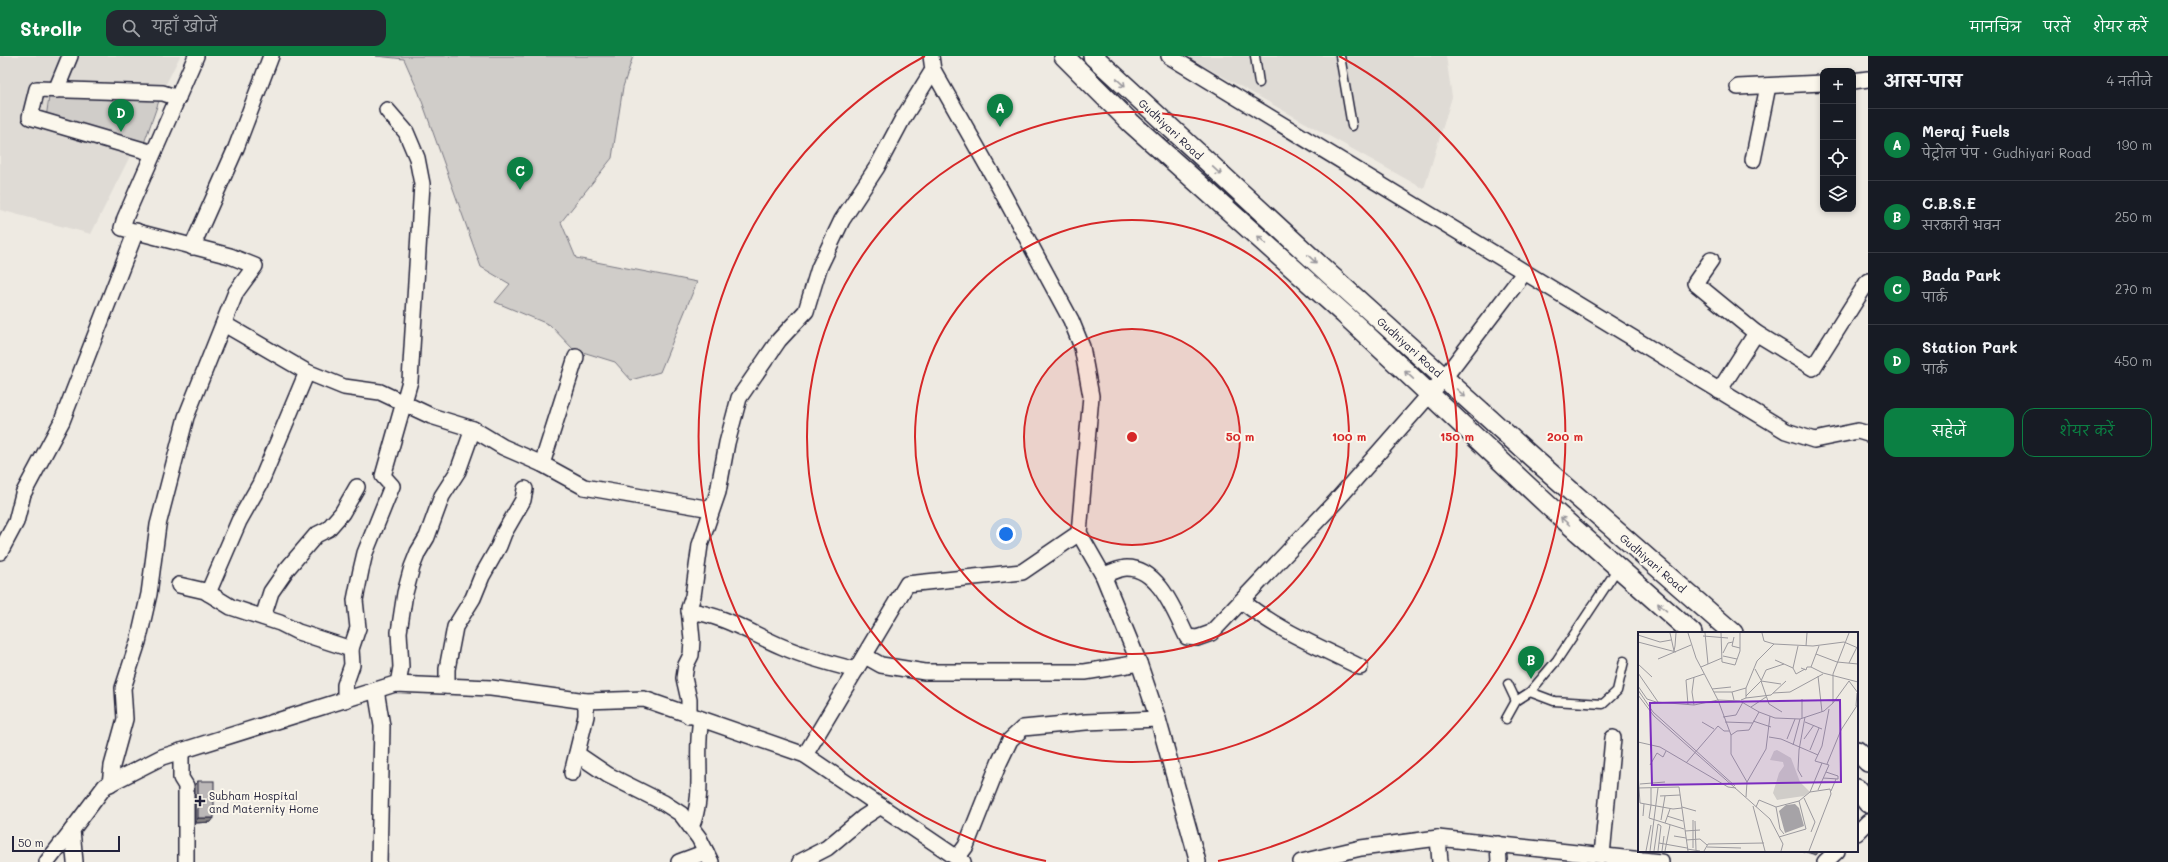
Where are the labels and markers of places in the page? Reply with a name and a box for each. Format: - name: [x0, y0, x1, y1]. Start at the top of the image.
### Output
- pin: A: [987, 94, 1013, 127]
- pin: D: [108, 99, 134, 132]
- pin: C: [507, 157, 533, 190]
- centre of rings: [1125, 430, 1139, 444]
- pin: B: [1518, 646, 1544, 679]
- place label: Subham Hospital and Maternity Home: [209, 788, 319, 816]
- marker: Subham Hospital and Maternity Home: [194, 795, 206, 807]

